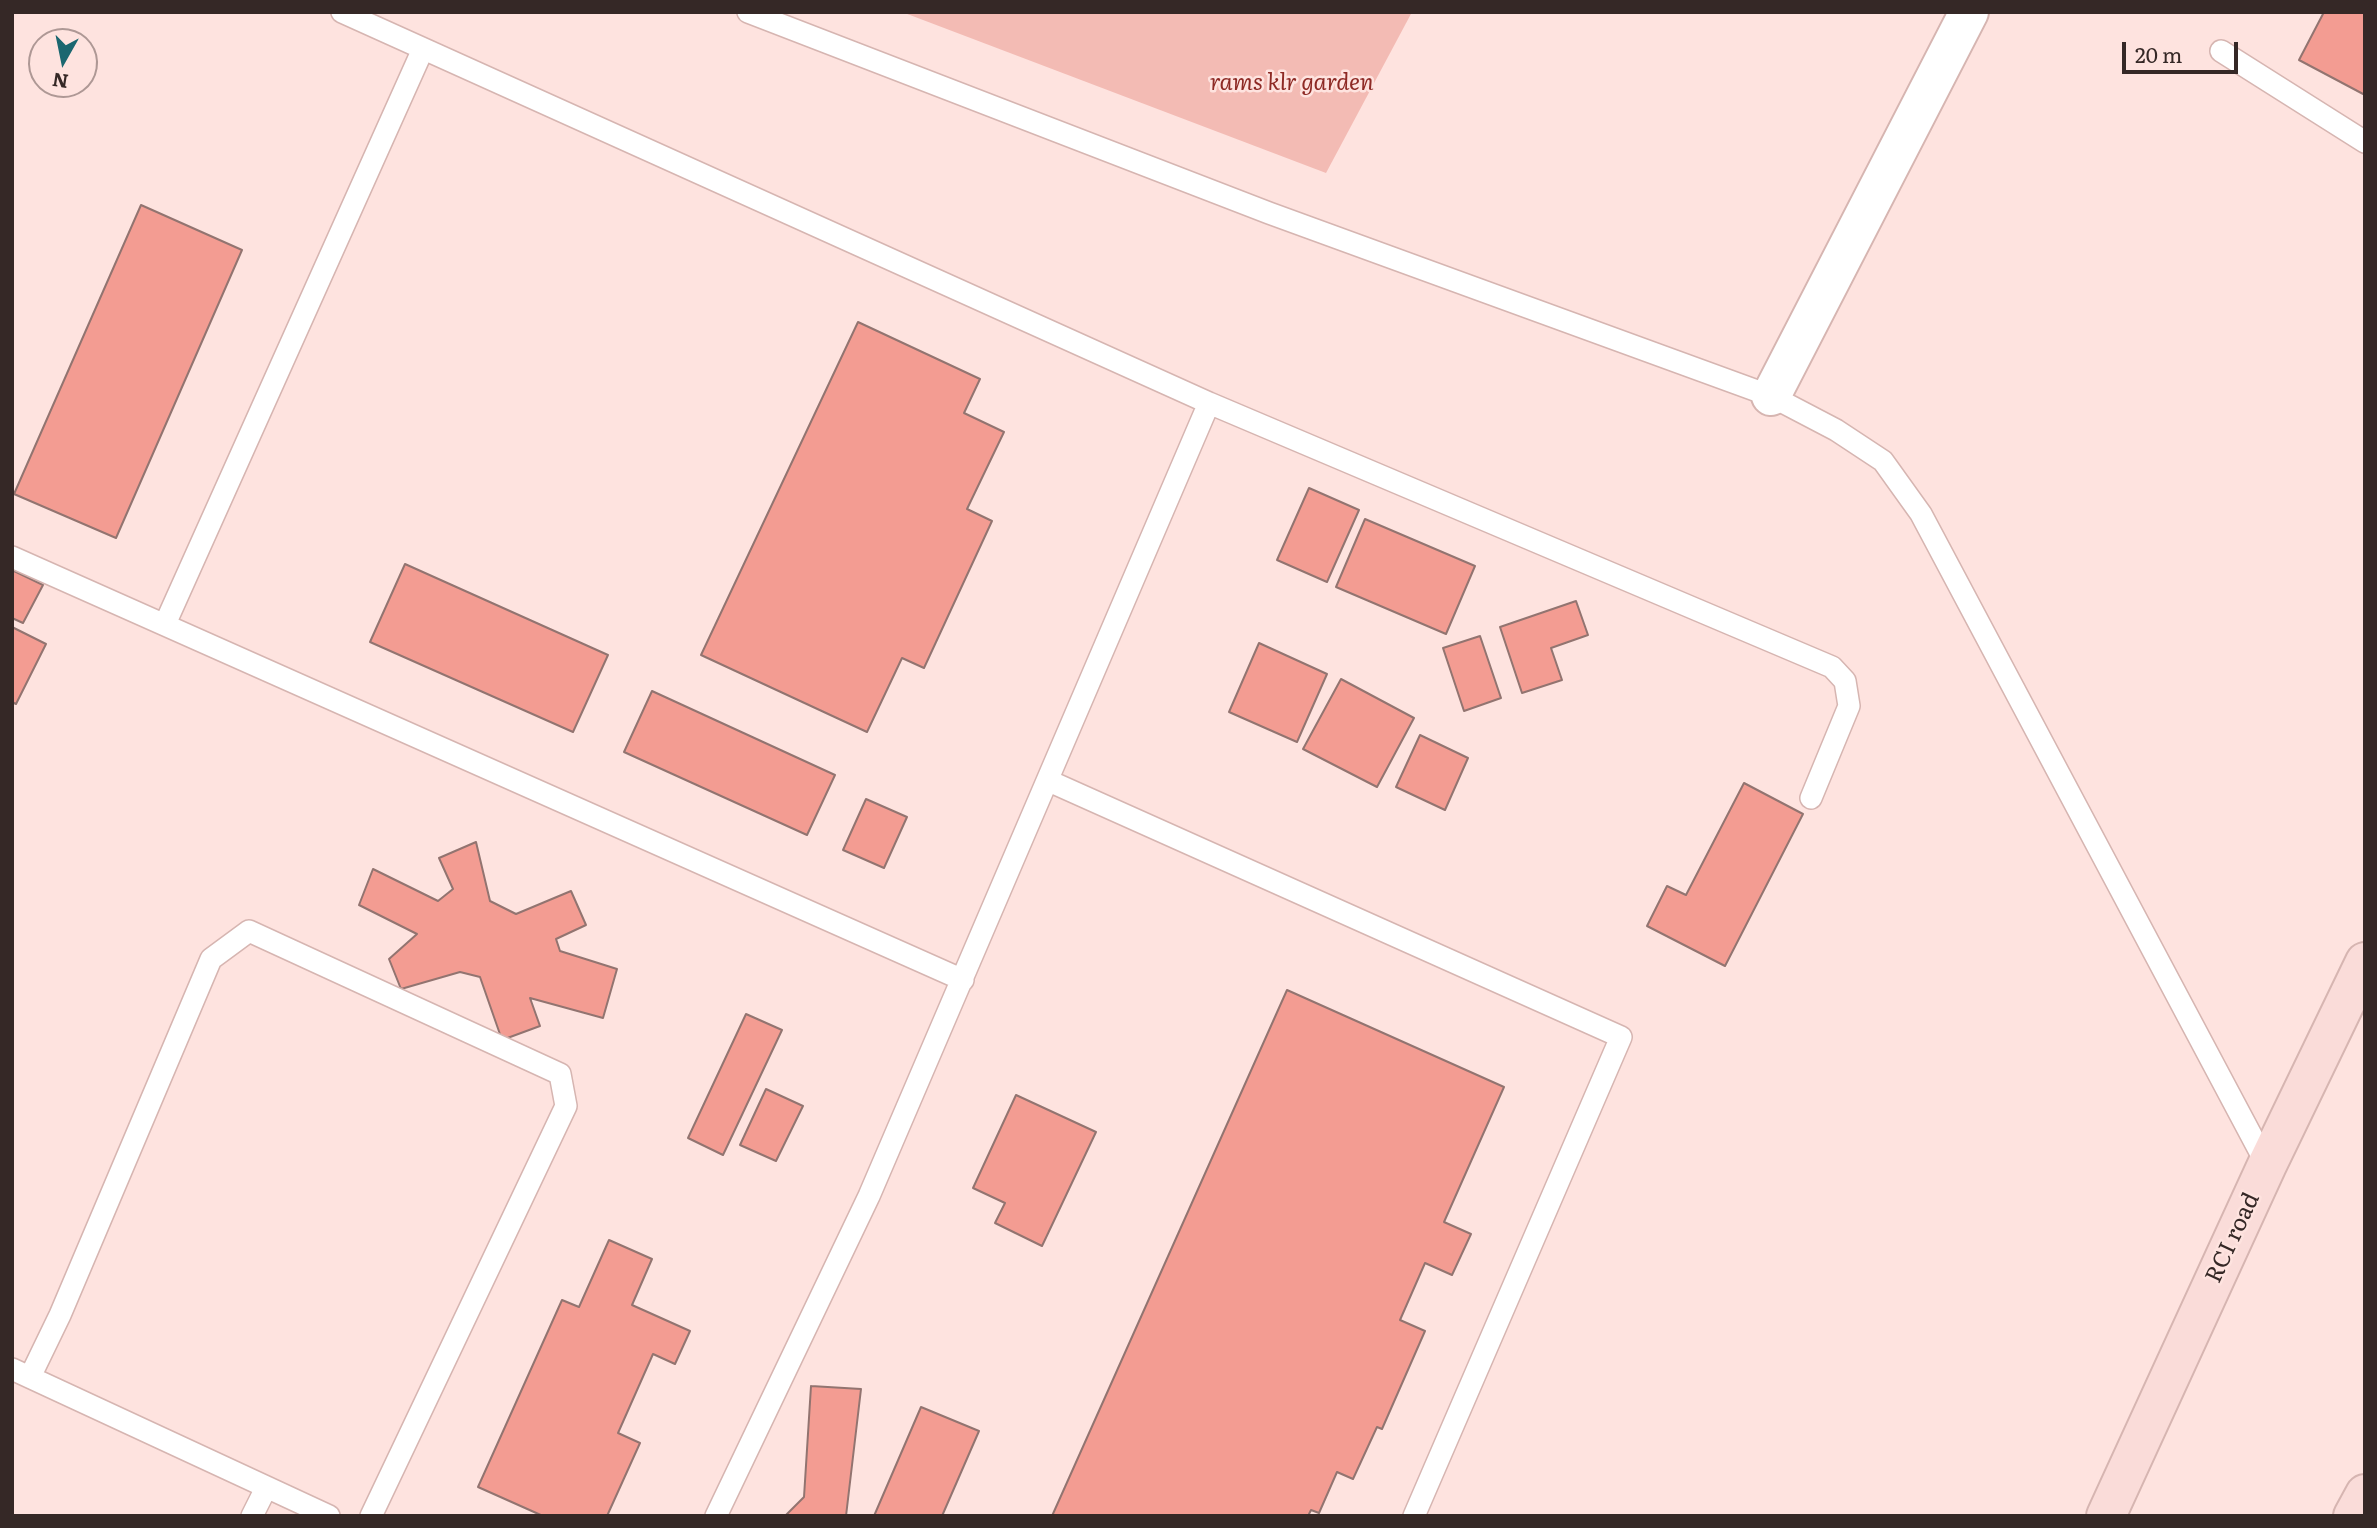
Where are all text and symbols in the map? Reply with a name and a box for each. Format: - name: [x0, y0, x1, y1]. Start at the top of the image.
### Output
- north arrow: [28, 28, 98, 98]
- scale bar: [2125, 28, 2240, 72]
- text: 20 m: [2135, 38, 2182, 69]
- text: N: [50, 67, 70, 97]
- park label: rams klr garden: [1210, 69, 1374, 97]
- street label: RCI road: [2200, 1188, 2266, 1288]

